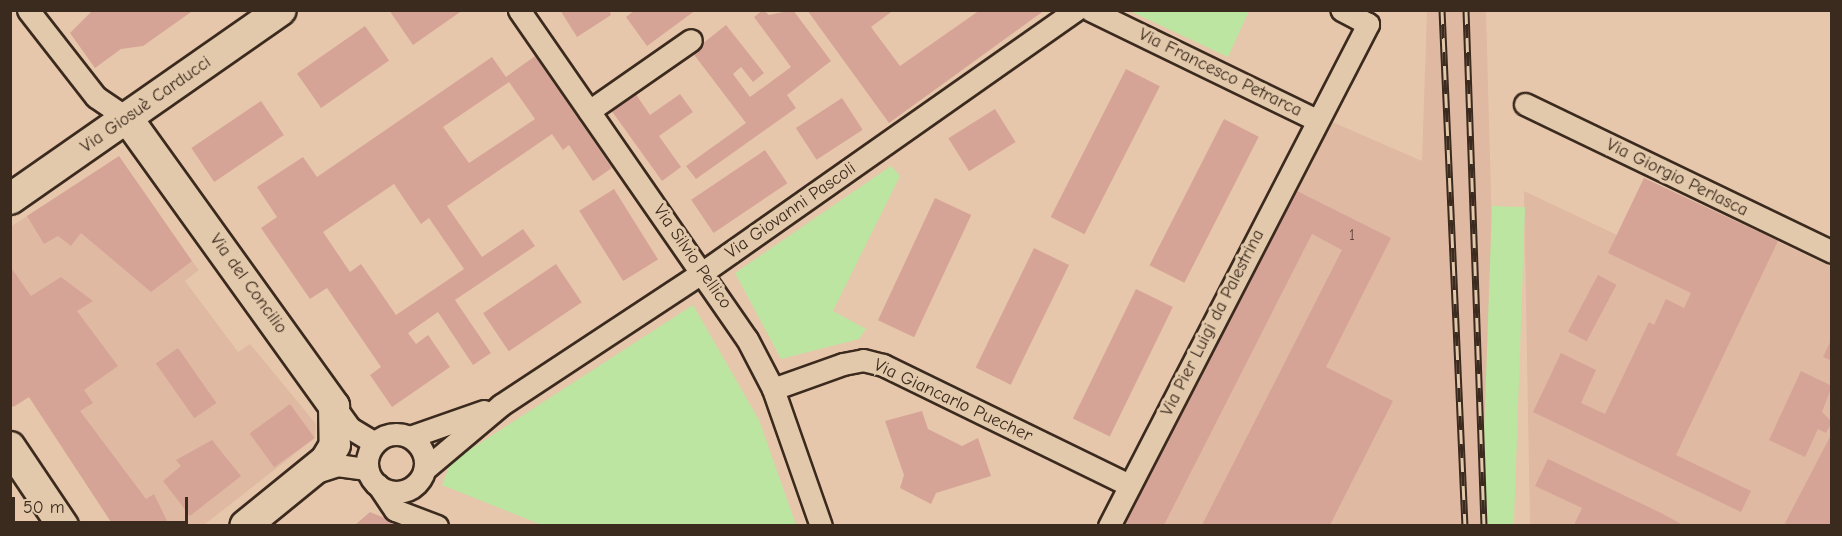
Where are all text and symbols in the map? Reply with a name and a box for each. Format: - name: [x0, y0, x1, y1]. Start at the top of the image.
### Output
- street label: Via Francesco Petrarca: [1135, 24, 1305, 122]
- street label: Via Giosuè Carducci: [77, 52, 215, 158]
- street label: Via Giorgio Perlasca: [1602, 134, 1752, 222]
- street label: Via Giovanni Pascoli: [722, 158, 860, 264]
- street label: Via Silvio Pellico: [648, 201, 736, 313]
- street label: Via Pier Luigi da Palestrina: [1156, 226, 1270, 420]
- house number: 1: [1349, 227, 1355, 245]
- street label: Via del Concilio: [204, 230, 292, 338]
- street label: Via Giancarlo Puecher: [870, 355, 1036, 447]
- scale bar: [15, 485, 190, 523]
- text: 50 m: [23, 497, 65, 518]

